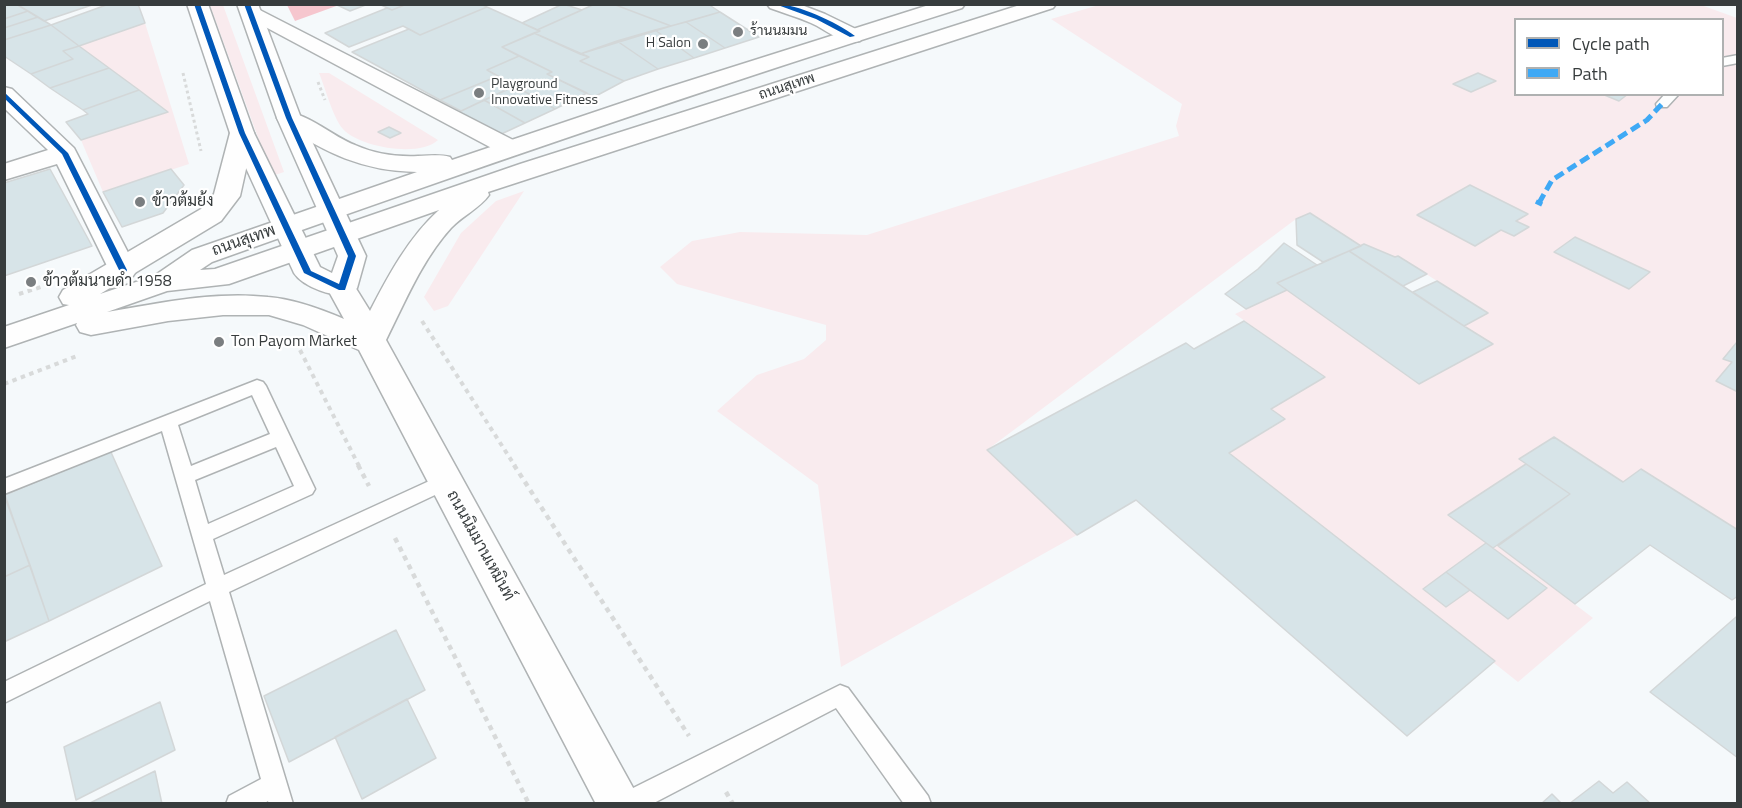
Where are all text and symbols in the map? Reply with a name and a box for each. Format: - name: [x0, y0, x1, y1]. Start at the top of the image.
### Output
- legend: [1514, 18, 1724, 96]
- place label: ร้านนมมน: [750, 24, 808, 40]
- marker: ร้านนมมน: [731, 25, 745, 39]
- text: Cycle path: [1572, 30, 1650, 57]
- place label: H Salon: [646, 36, 691, 52]
- marker: H Salon: [696, 37, 710, 51]
- text: Path: [1572, 60, 1608, 87]
- street label: ถนนสุเทพ: [757, 70, 817, 104]
- place label: Playground Innovative Fitness: [491, 77, 598, 110]
- marker: Playground Innovative Fitness: [472, 86, 486, 100]
- place label: ข้าวต้มย้ง: [152, 192, 213, 212]
- marker: ข้าวต้มย้ง: [133, 195, 147, 209]
- street label: ถนนสุเทพ: [210, 221, 278, 261]
- place label: ข้าวต้มนายดำ 1958: [43, 272, 172, 292]
- marker: ข้าวต้มนายดำ 1958: [24, 275, 38, 289]
- place label: Ton Payom Market: [231, 332, 357, 352]
- marker: Ton Payom Market: [212, 335, 226, 349]
- street label: ถนนนิมมานเหมินท์: [442, 487, 518, 605]

